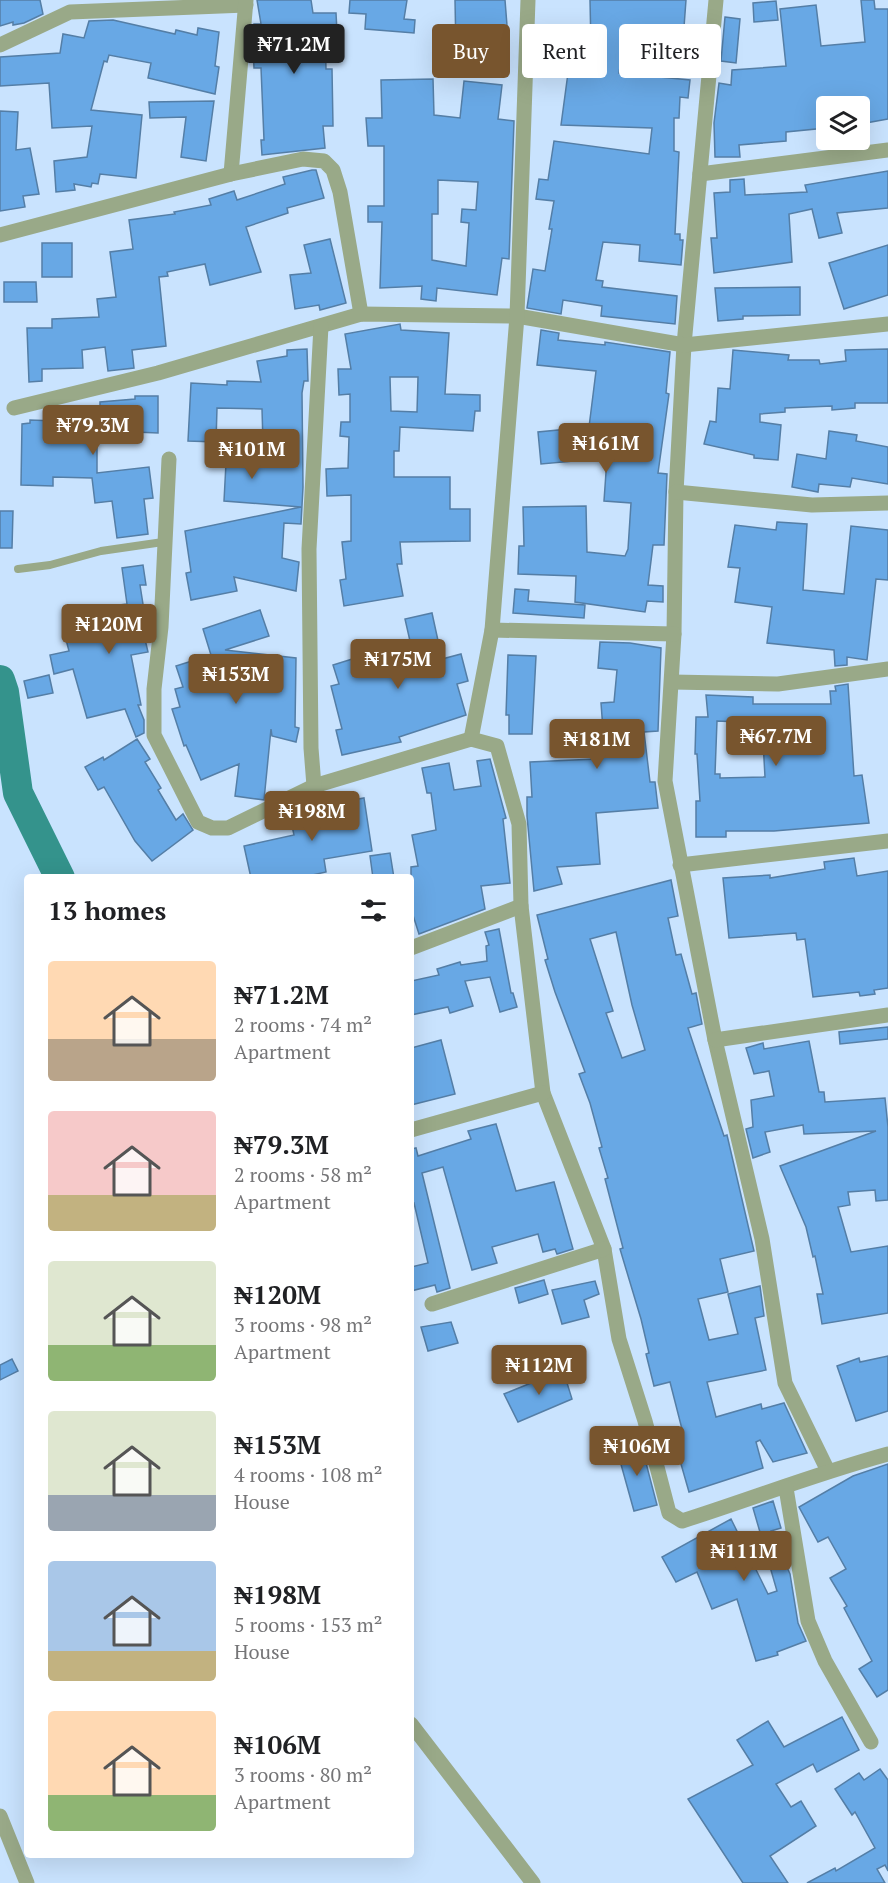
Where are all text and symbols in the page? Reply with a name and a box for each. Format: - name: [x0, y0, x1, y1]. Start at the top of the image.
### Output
- pin: ₦71.2M: [245, 24, 343, 75]
- chip: Buy: [432, 24, 510, 78]
- chip: Rent: [522, 24, 607, 78]
- chip: Filters: [619, 24, 721, 78]
- text: ₦71.2M: [258, 30, 330, 57]
- map controls: [816, 96, 870, 150]
- button: layers: [816, 96, 870, 150]
- pin: ₦79.3M: [44, 405, 142, 456]
- text: ₦79.3M: [57, 411, 129, 438]
- pin: ₦161M: [564, 423, 648, 474]
- pin: ₦101M: [210, 429, 294, 480]
- text: ₦161M: [573, 429, 639, 456]
- text: ₦101M: [219, 435, 285, 462]
- pin: ₦120M: [67, 604, 151, 655]
- text: ₦120M: [76, 610, 142, 637]
- pin: ₦175M: [356, 639, 440, 690]
- text: ₦175M: [365, 645, 431, 672]
- pin: ₦153M: [194, 654, 278, 705]
- text: ₦153M: [203, 660, 269, 687]
- pin: ₦67.7M: [727, 716, 825, 767]
- pin: ₦181M: [555, 719, 639, 770]
- text: ₦67.7M: [740, 722, 812, 749]
- text: ₦181M: [564, 725, 630, 752]
- pin: ₦198M: [270, 791, 354, 842]
- text: ₦198M: [279, 797, 345, 824]
- text: 13 homes: [48, 893, 166, 927]
- icon: filters: [357, 894, 390, 927]
- text: ₦71.2M: [234, 977, 329, 1011]
- icon: home: [96, 985, 168, 1057]
- text: 2 rooms · 74 m²: [234, 1011, 372, 1038]
- text: Apartment: [234, 1038, 331, 1065]
- text: ₦79.3M: [234, 1127, 329, 1161]
- icon: home: [96, 1135, 168, 1207]
- text: 2 rooms · 58 m²: [234, 1161, 372, 1188]
- text: Apartment: [234, 1188, 331, 1215]
- text: ₦120M: [234, 1277, 321, 1311]
- icon: home: [96, 1285, 168, 1357]
- text: 3 rooms · 98 m²: [234, 1311, 372, 1338]
- text: Apartment: [234, 1338, 331, 1365]
- pin: ₦112M: [497, 1345, 581, 1396]
- text: ₦112M: [506, 1351, 572, 1378]
- pin: ₦106M: [595, 1426, 679, 1477]
- text: ₦153M: [234, 1427, 321, 1461]
- text: ₦106M: [604, 1432, 670, 1459]
- icon: home: [96, 1435, 168, 1507]
- text: 4 rooms · 108 m²: [234, 1461, 382, 1488]
- text: House: [234, 1488, 290, 1515]
- pin: ₦111M: [702, 1531, 786, 1582]
- text: ₦111M: [711, 1537, 777, 1564]
- text: ₦198M: [234, 1577, 321, 1611]
- icon: home: [96, 1585, 168, 1657]
- text: 5 rooms · 153 m²: [234, 1611, 382, 1638]
- text: House: [234, 1638, 290, 1665]
- text: ₦106M: [234, 1727, 321, 1761]
- icon: home: [96, 1735, 168, 1807]
- text: 3 rooms · 80 m²: [234, 1761, 372, 1788]
- text: Apartment: [234, 1788, 331, 1815]

